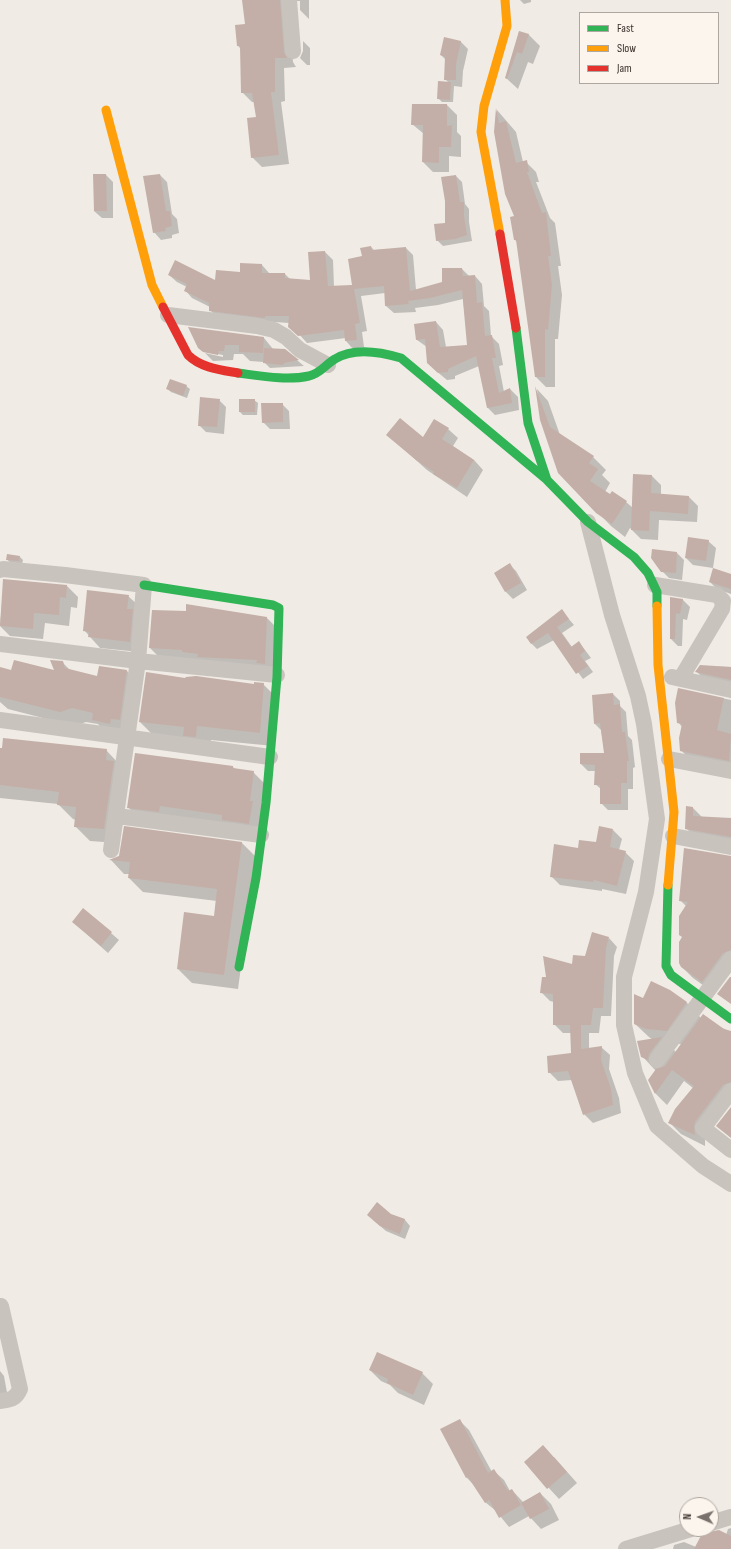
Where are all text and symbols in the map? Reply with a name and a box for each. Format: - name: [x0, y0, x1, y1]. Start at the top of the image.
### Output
- legend: [579, 12, 719, 84]
- text: Fast: [617, 21, 634, 36]
- text: Slow: [617, 41, 636, 56]
- text: Jam: [617, 61, 632, 76]
- north arrow: [679, 1497, 719, 1537]
- text: N: [681, 1513, 694, 1520]

